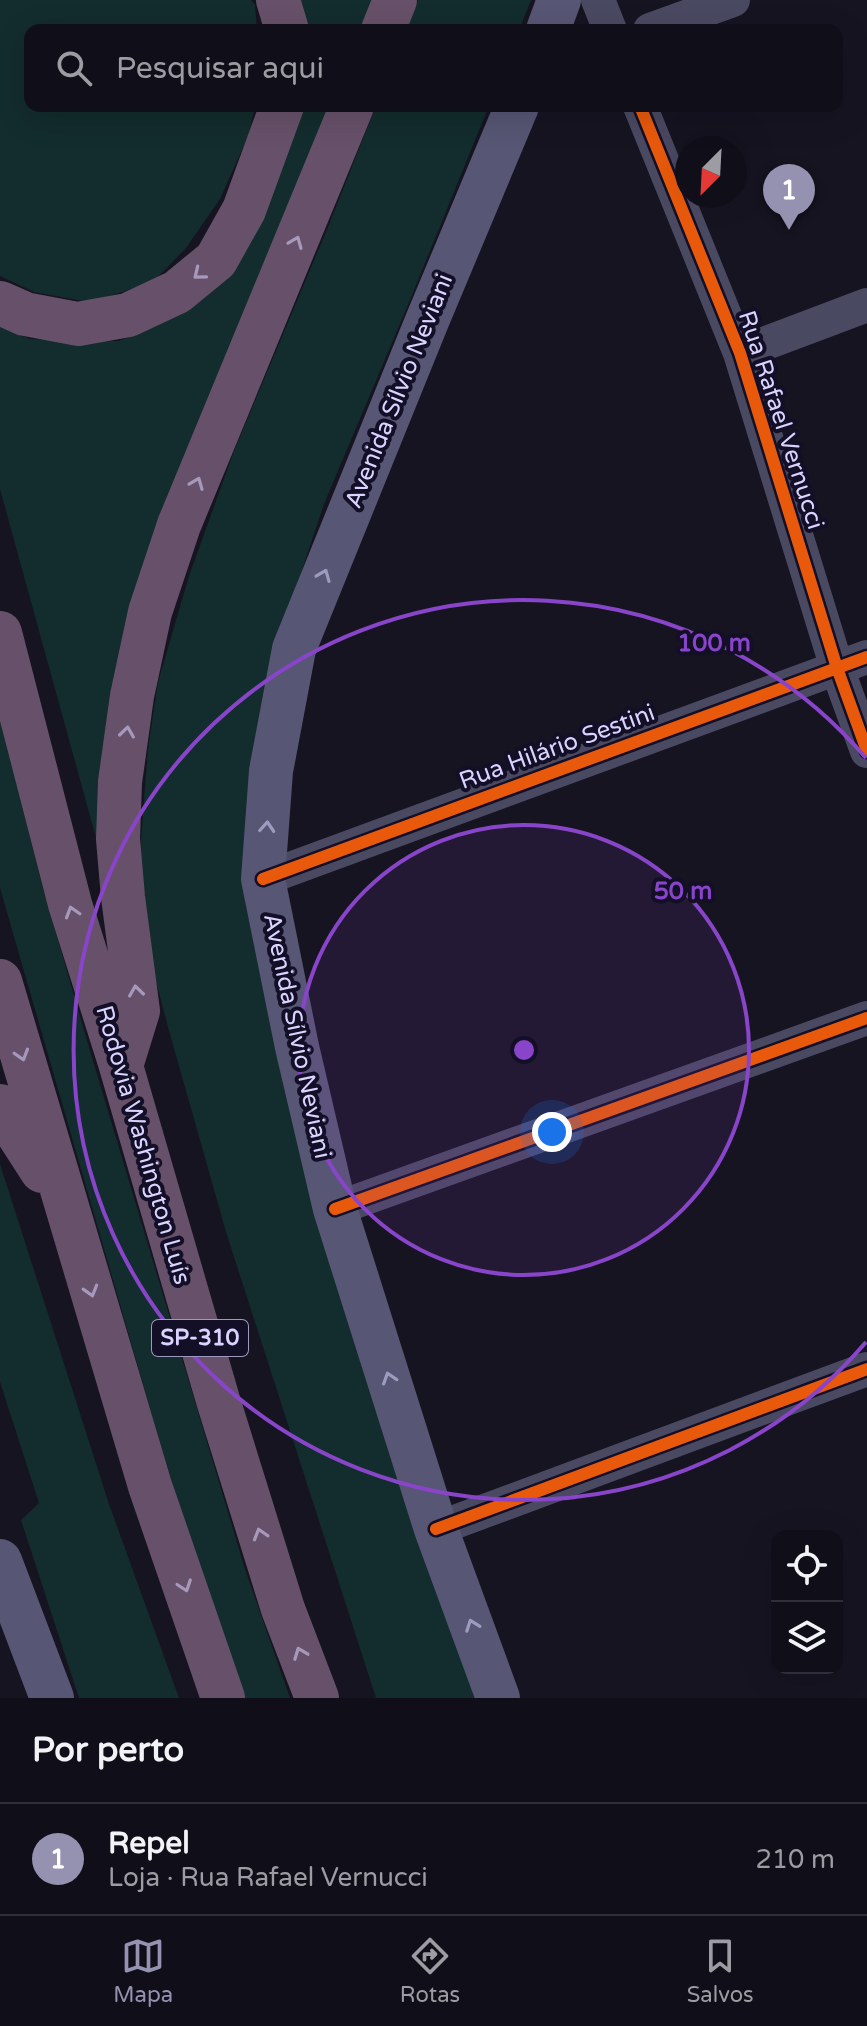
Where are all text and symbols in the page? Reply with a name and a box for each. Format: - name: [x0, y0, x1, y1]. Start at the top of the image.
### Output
- search box: [24, 24, 843, 112]
- icon: search: [52, 46, 96, 90]
- text: Pesquisar aqui: [116, 50, 324, 87]
- north arrow: [675, 136, 747, 208]
- pin: 1: [763, 164, 815, 230]
- one-way arrow: [286, 236, 302, 250]
- one-way arrow: [193, 264, 208, 278]
- street label: Avenida Sílvio Neviani: [339, 270, 459, 512]
- street label: Rua Rafael Vernucci: [732, 307, 830, 533]
- one-way arrow: [187, 477, 203, 491]
- one-way arrow: [314, 569, 331, 583]
- text: 100 m: [677, 629, 751, 658]
- street label: Rua Hilário Sestini: [455, 698, 659, 796]
- one-way arrow: [118, 726, 135, 739]
- one-way arrow: [258, 820, 275, 833]
- text: 50 m: [654, 877, 712, 906]
- one-way arrow: [65, 905, 81, 919]
- street label: Avenida Sílvio Neviani: [257, 911, 337, 1161]
- one-way arrow: [128, 984, 145, 998]
- street label: Rodovia Washington Luís: [89, 1002, 197, 1288]
- centre of rings: [510, 1036, 538, 1064]
- one-way arrow: [13, 1048, 29, 1062]
- your location: [532, 1112, 572, 1152]
- one-way arrow: [82, 1284, 99, 1298]
- road number: SP-310: [152, 1320, 248, 1356]
- one-way arrow: [382, 1372, 398, 1386]
- one-way arrow: [253, 1528, 269, 1542]
- map controls: [771, 1530, 843, 1674]
- button: locate: [771, 1530, 843, 1602]
- one-way arrow: [175, 1578, 191, 1592]
- button: layers: [771, 1602, 843, 1674]
- one-way arrow: [465, 1619, 481, 1633]
- one-way arrow: [293, 1647, 310, 1661]
- text: Por perto: [32, 1730, 184, 1771]
- text: Repel: [108, 1825, 190, 1862]
- text: 1: [50, 1844, 66, 1875]
- text: 210 m: [755, 1844, 835, 1875]
- text: Loja · Rua Rafael Vernucci: [108, 1862, 428, 1893]
- tab: Mapa: [113, 1934, 173, 2008]
- tab: Rotas: [400, 1934, 460, 2008]
- tab: Salvos: [687, 1934, 754, 2008]

